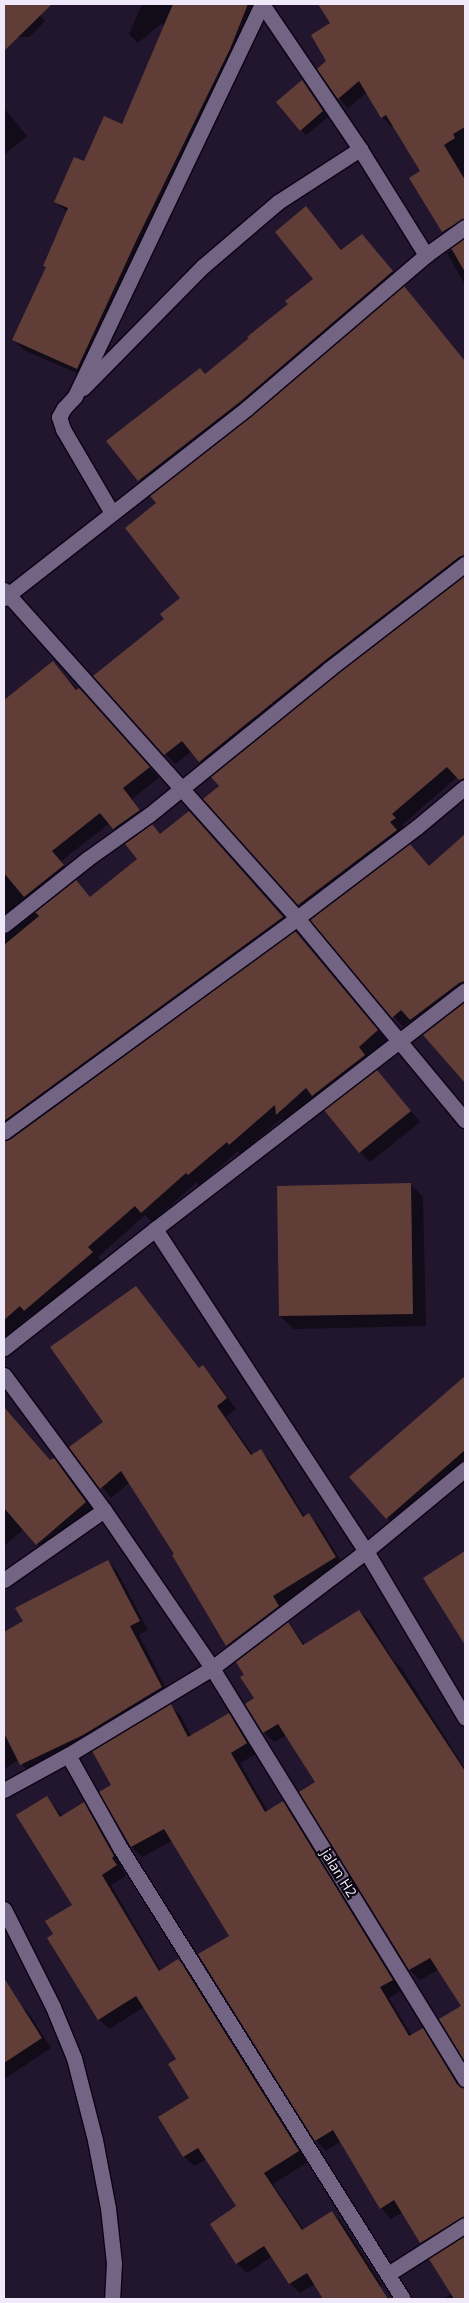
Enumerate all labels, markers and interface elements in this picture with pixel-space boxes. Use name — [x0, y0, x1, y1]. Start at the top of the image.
street label: jalan H2 — [318, 1846, 360, 1900]

